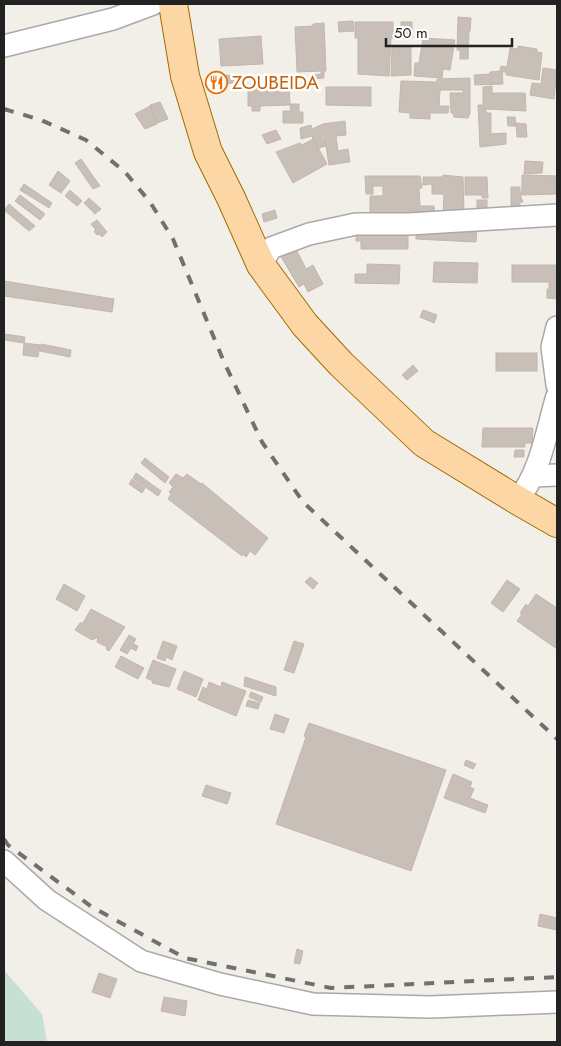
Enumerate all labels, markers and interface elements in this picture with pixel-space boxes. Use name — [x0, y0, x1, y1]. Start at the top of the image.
scale bar — [386, 15, 512, 47]
text: 50 m — [394, 22, 428, 44]
place label: ZOUBEIDA — [232, 69, 319, 96]
restaurant icon: ZOUBEIDA — [204, 70, 228, 94]

